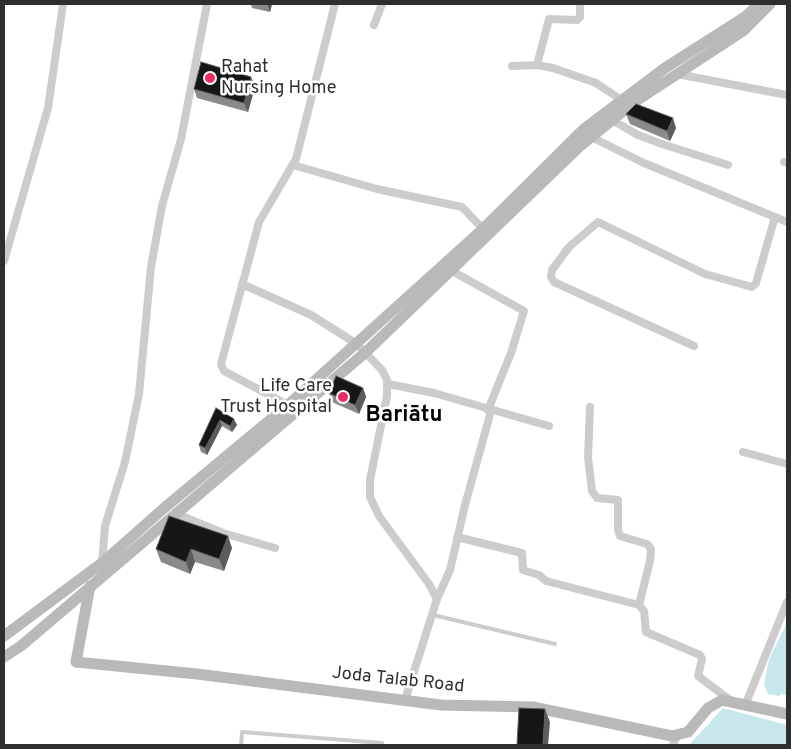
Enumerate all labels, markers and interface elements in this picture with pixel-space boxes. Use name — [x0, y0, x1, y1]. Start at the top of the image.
place label: Rahat Nursing Home — [221, 57, 336, 100]
marker: Rahat Nursing Home — [203, 71, 217, 85]
place label: Life Care Trust Hospital — [220, 376, 332, 418]
marker: Life Care Trust Hospital — [336, 390, 350, 404]
district label: Bariātu — [365, 404, 443, 430]
street label: Joda Talab Road — [331, 663, 465, 699]

